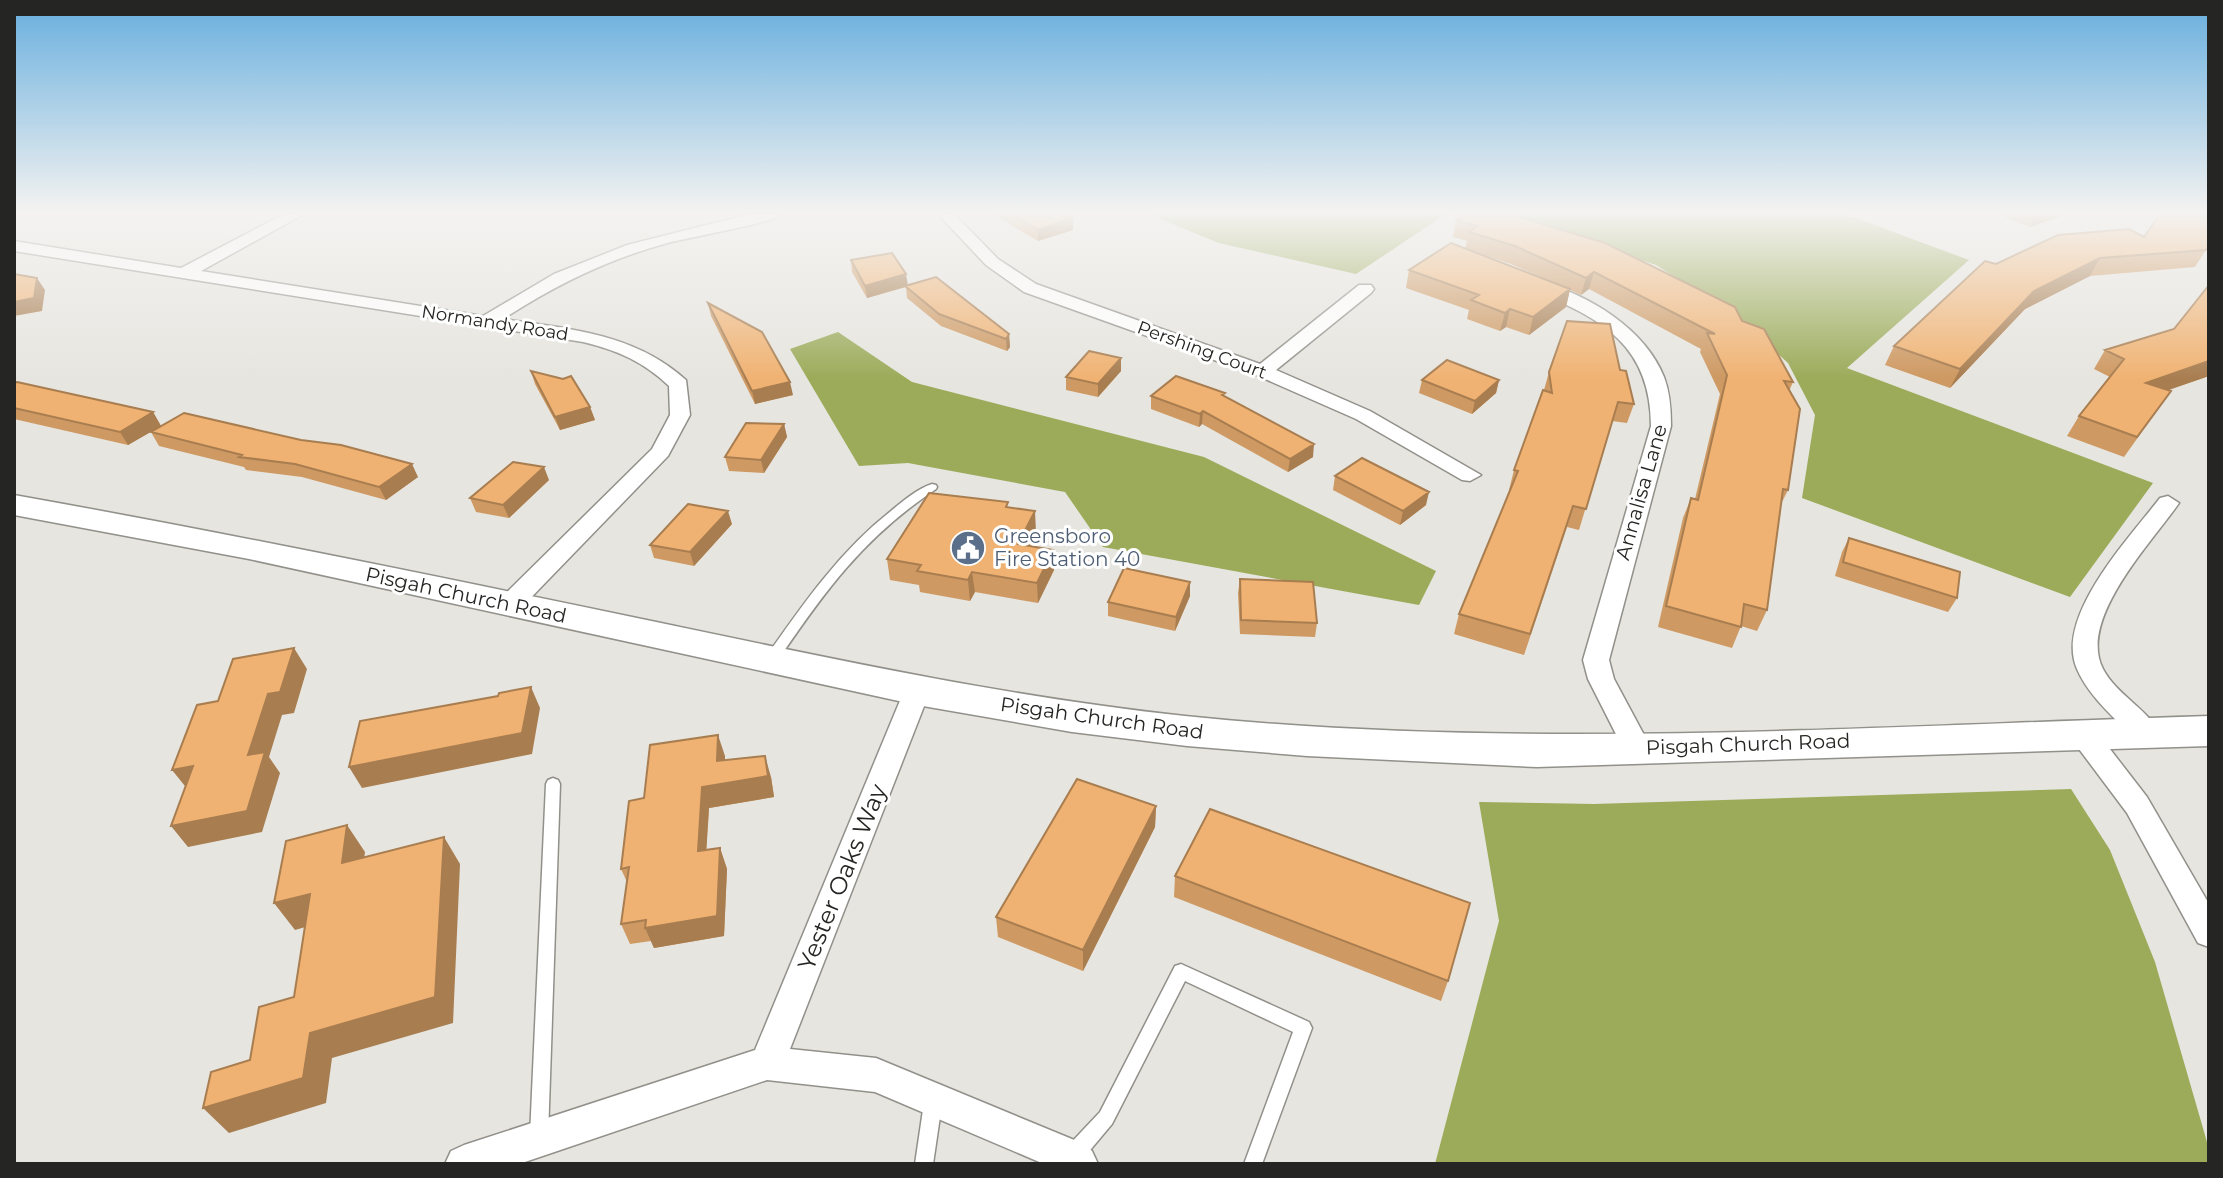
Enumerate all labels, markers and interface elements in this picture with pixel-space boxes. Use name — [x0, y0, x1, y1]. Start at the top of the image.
street label: Normandy Road — [420, 301, 570, 345]
street label: Pershing Court — [1134, 316, 1270, 384]
street label: Annalisa Lane — [1610, 421, 1672, 563]
place label: Greensboro Fire Station 40 — [994, 524, 1140, 571]
public building icon: Greensboro Fire Station 40 — [949, 529, 987, 567]
street label: Pisgah Church Road — [363, 562, 569, 628]
street label: Pisgah Church Road — [999, 692, 1205, 744]
street label: Pisgah Church Road — [1645, 728, 1851, 760]
street label: Yester Oaks Way — [791, 780, 893, 974]

